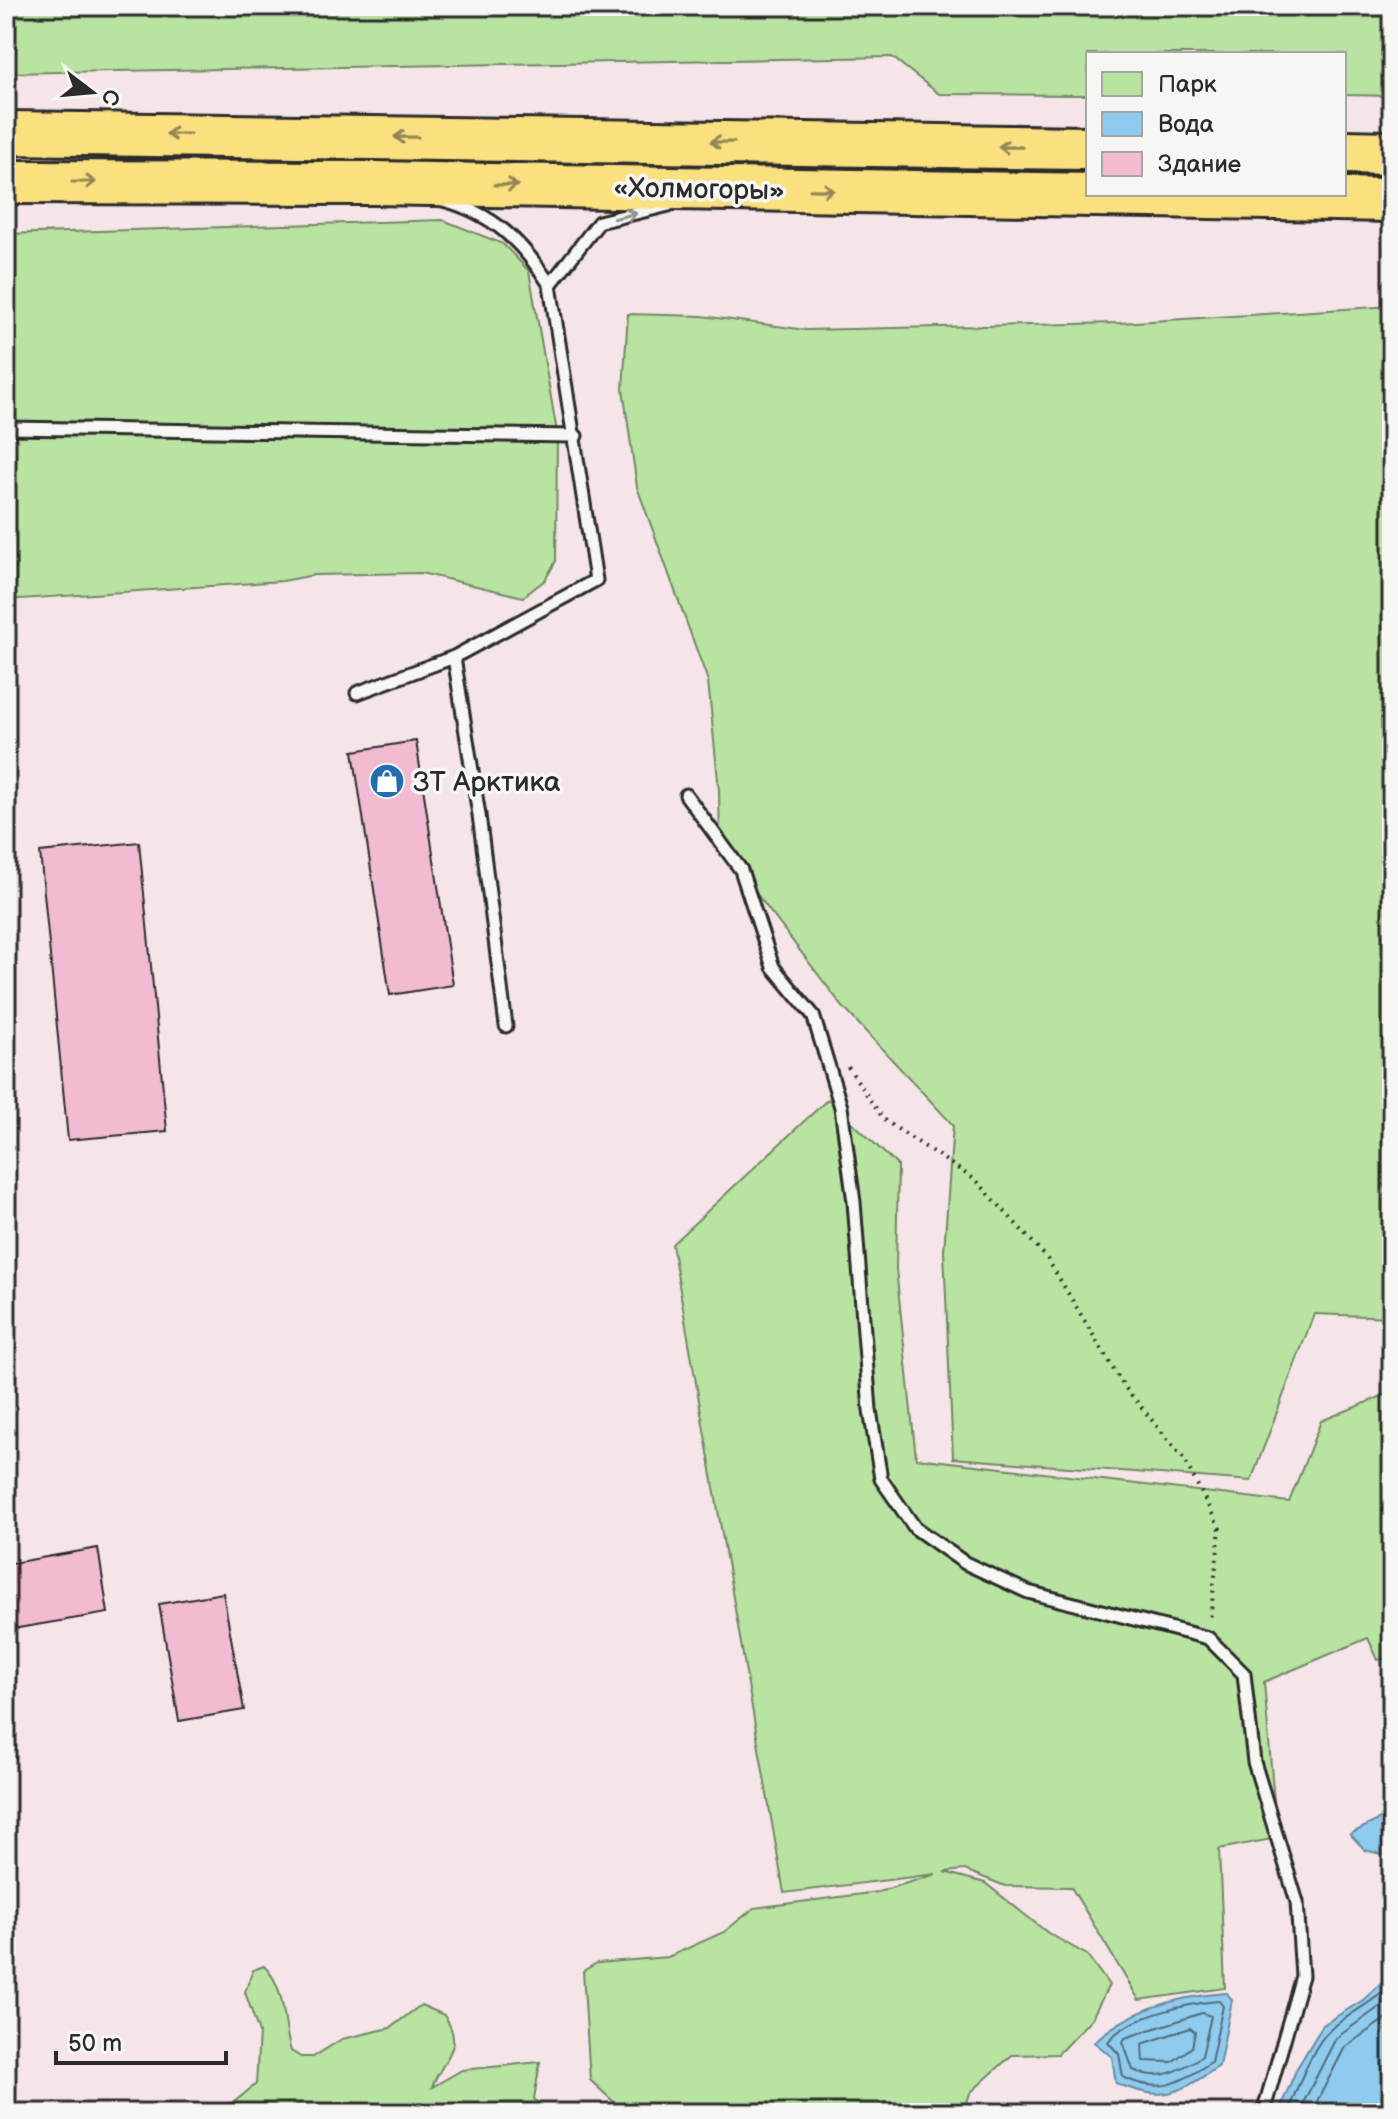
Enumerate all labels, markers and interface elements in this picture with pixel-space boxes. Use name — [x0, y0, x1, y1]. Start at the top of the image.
north arrow — [52, 52, 132, 132]
legend — [1086, 52, 1346, 196]
text: Парк — [1158, 70, 1217, 99]
text: С — [95, 86, 125, 108]
text: Вода — [1158, 110, 1214, 139]
one-way arrow — [165, 126, 192, 142]
one-way arrow — [393, 129, 420, 145]
one-way arrow — [709, 134, 736, 150]
one-way arrow — [997, 139, 1024, 155]
text: Здание — [1158, 150, 1241, 179]
street label: «Холмогоры» — [613, 172, 785, 207]
one-way arrow — [70, 174, 97, 190]
one-way arrow — [492, 177, 519, 193]
one-way arrow — [808, 182, 835, 198]
one-way arrow — [611, 208, 637, 223]
shop icon: ЗТ Арктика — [368, 762, 406, 800]
place label: ЗТ Арктика — [413, 766, 561, 799]
scale bar — [56, 2015, 226, 2065]
text: 50 m — [68, 2029, 122, 2058]

